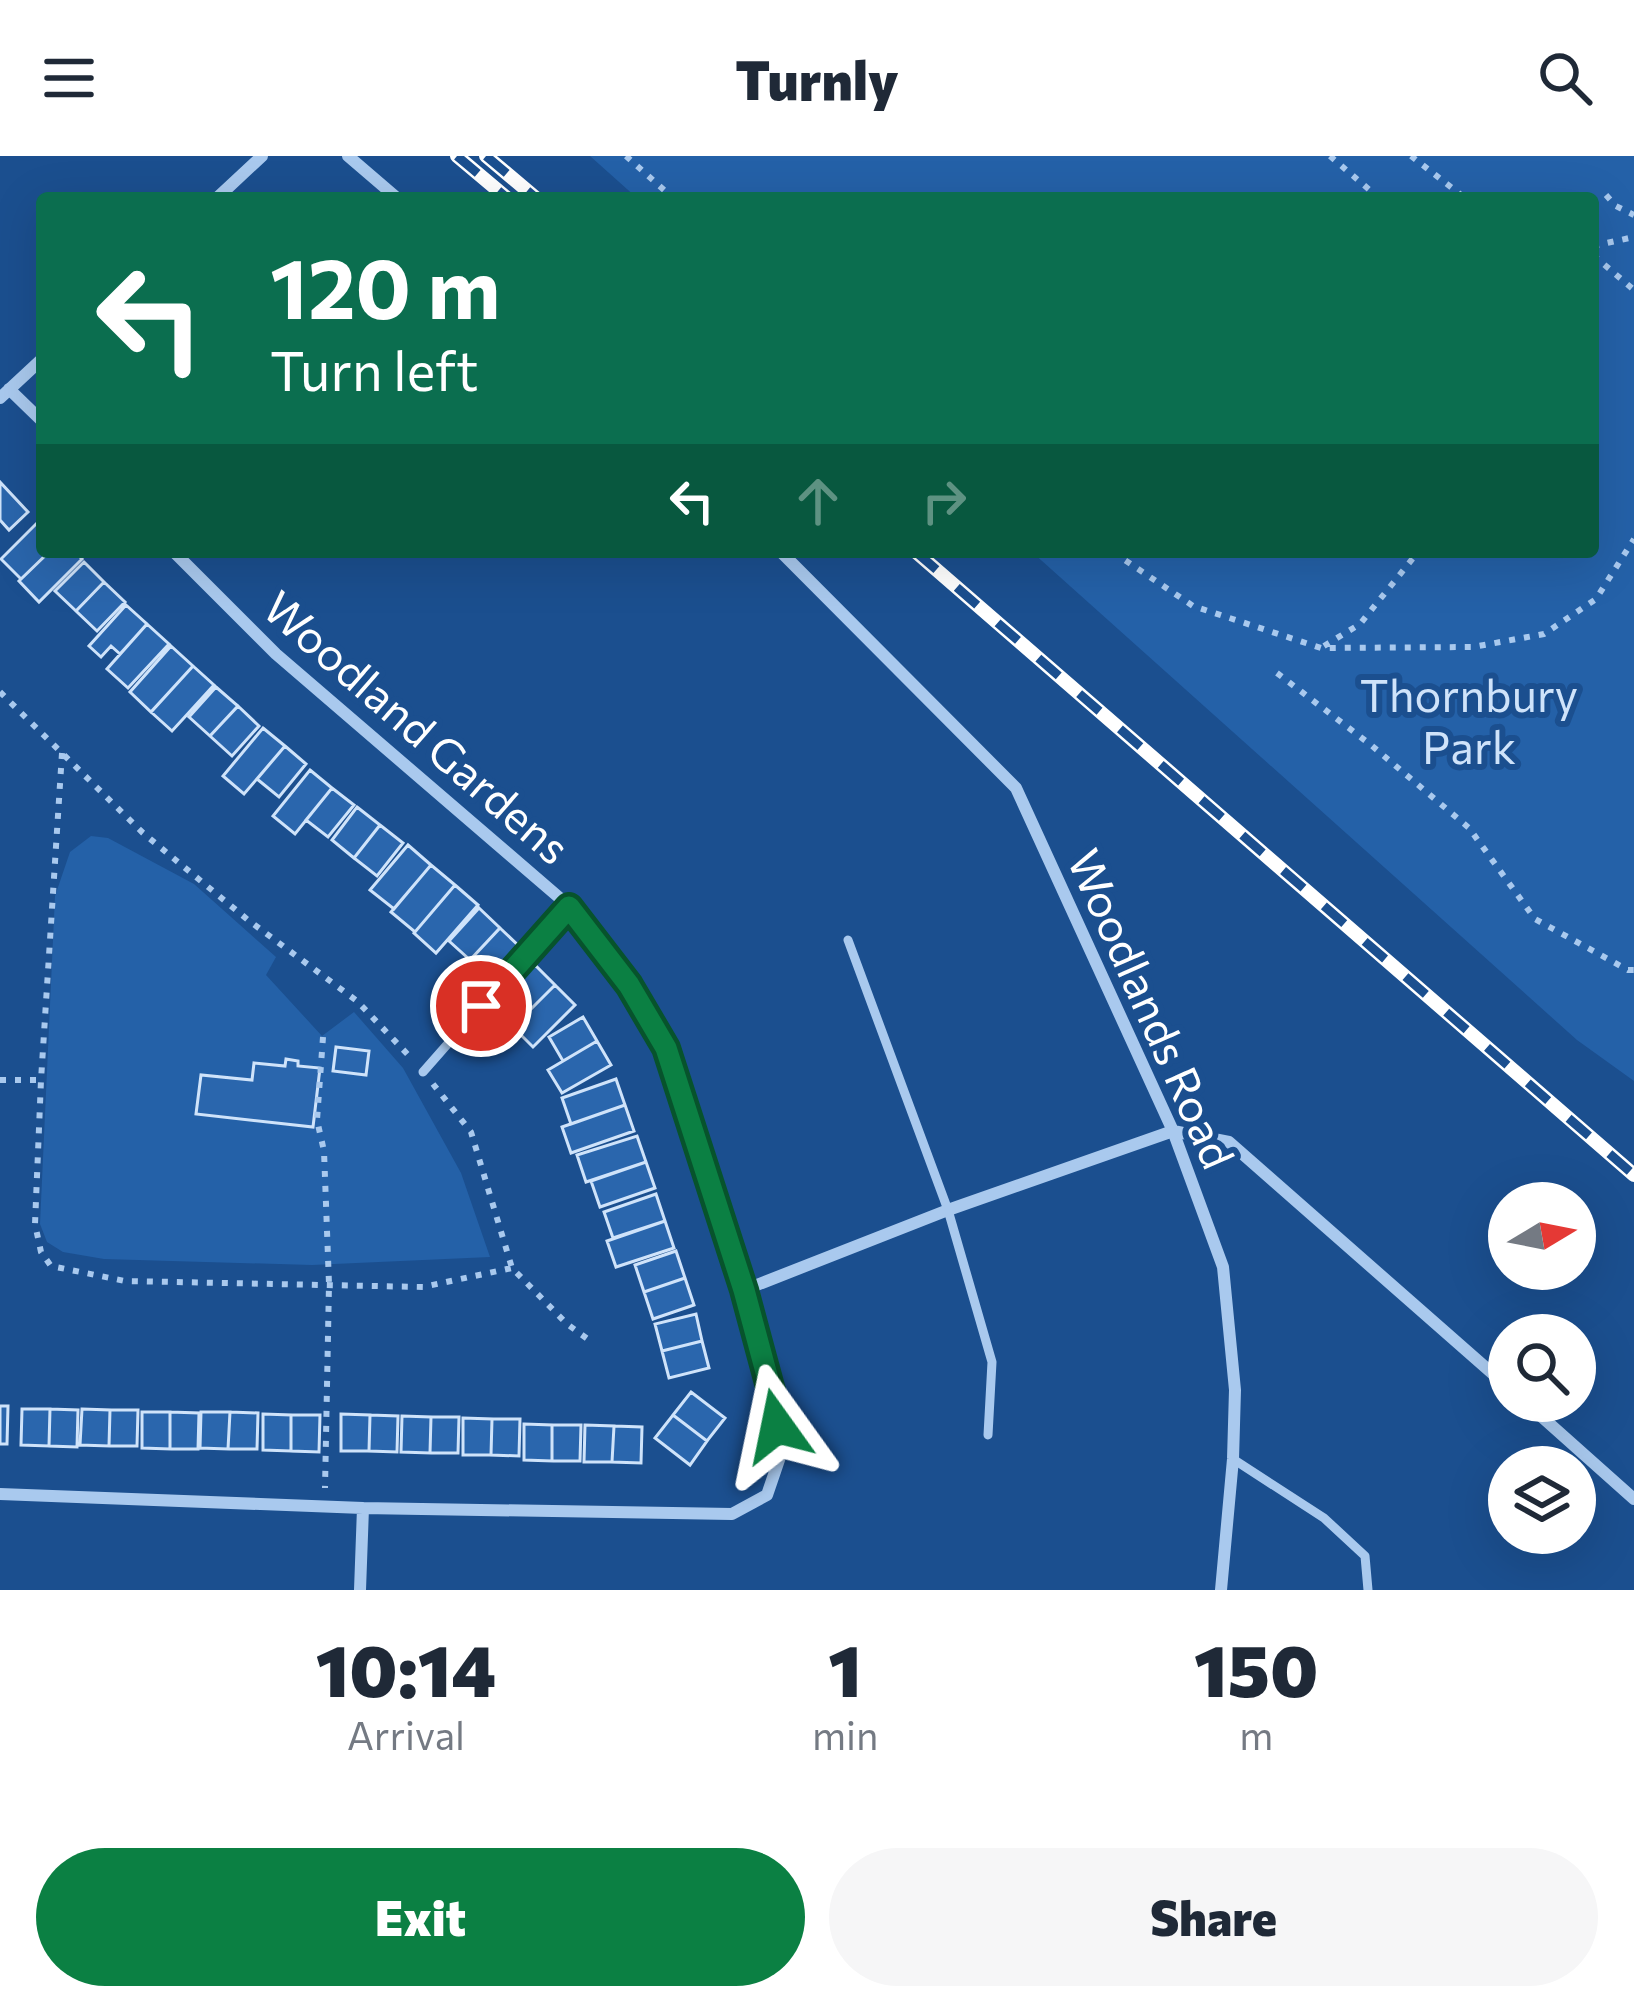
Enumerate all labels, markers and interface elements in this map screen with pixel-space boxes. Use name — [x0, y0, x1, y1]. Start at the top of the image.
icon: menu — [36, 45, 102, 111]
text: Turnly — [735, 45, 899, 111]
icon: search — [1532, 45, 1598, 111]
text: 120 m — [270, 234, 500, 336]
icon: left — [72, 240, 228, 396]
text: Turn left — [270, 336, 478, 402]
icon: left — [659, 468, 725, 534]
icon: ahead — [785, 468, 851, 534]
icon: right — [911, 468, 977, 534]
street label: Woodland Gardens — [254, 578, 582, 874]
park label: Thornbury Park — [1360, 666, 1578, 773]
street label: Woodlands Road — [1058, 840, 1248, 1176]
pin — [430, 955, 532, 1057]
icon: arrive — [448, 973, 514, 1039]
north arrow — [1488, 1182, 1596, 1290]
map controls — [1488, 1182, 1596, 1554]
button: search — [1488, 1314, 1596, 1422]
position arrow — [714, 1363, 840, 1489]
button: layers — [1488, 1446, 1596, 1554]
text: 10:14 — [316, 1624, 496, 1712]
text: 1 — [828, 1624, 862, 1712]
text: 150 — [1194, 1624, 1318, 1712]
text: Arrival — [347, 1710, 465, 1758]
text: min — [812, 1710, 878, 1758]
text: m — [1239, 1710, 1273, 1758]
button: Exit — [36, 1848, 805, 1986]
button: Share — [829, 1848, 1598, 1986]

